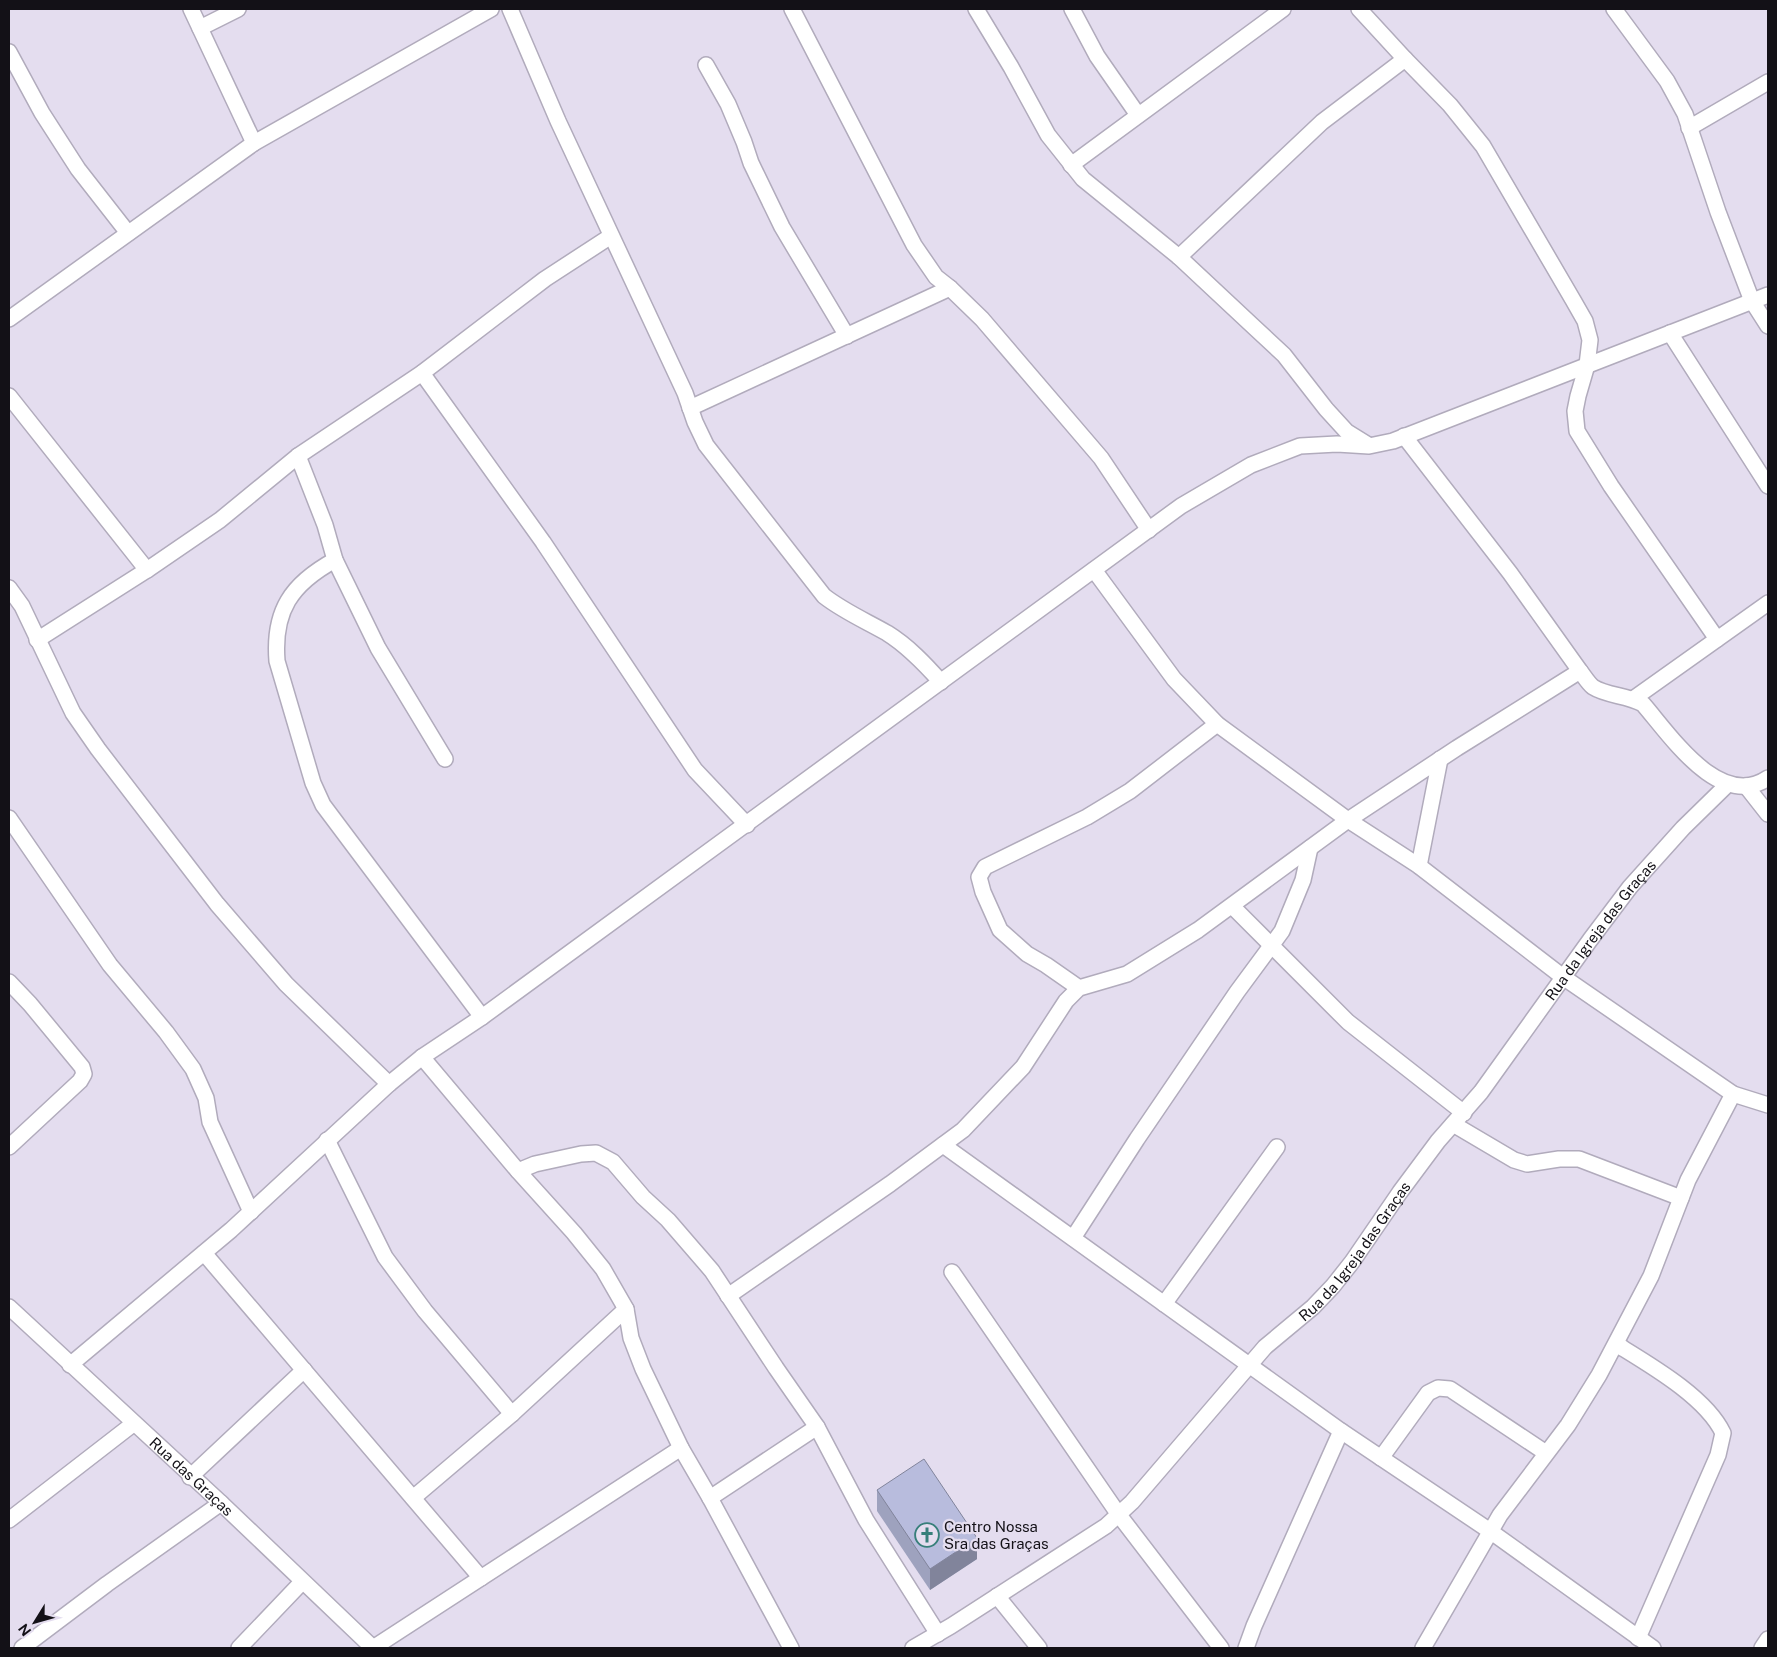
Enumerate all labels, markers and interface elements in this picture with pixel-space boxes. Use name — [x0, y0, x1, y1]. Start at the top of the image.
street label: Rua da Igreja das Graças — [1541, 856, 1659, 1003]
street label: Rua da Igreja das Graças — [1295, 1178, 1413, 1324]
street label: Rua das Graças — [147, 1433, 237, 1519]
place label: Centro Nossa Sra das Graças — [944, 1518, 1048, 1552]
church icon: Centro Nossa Sra das Graças — [914, 1522, 940, 1548]
north arrow — [10, 1597, 60, 1647]
text: N — [15, 1621, 34, 1639]

